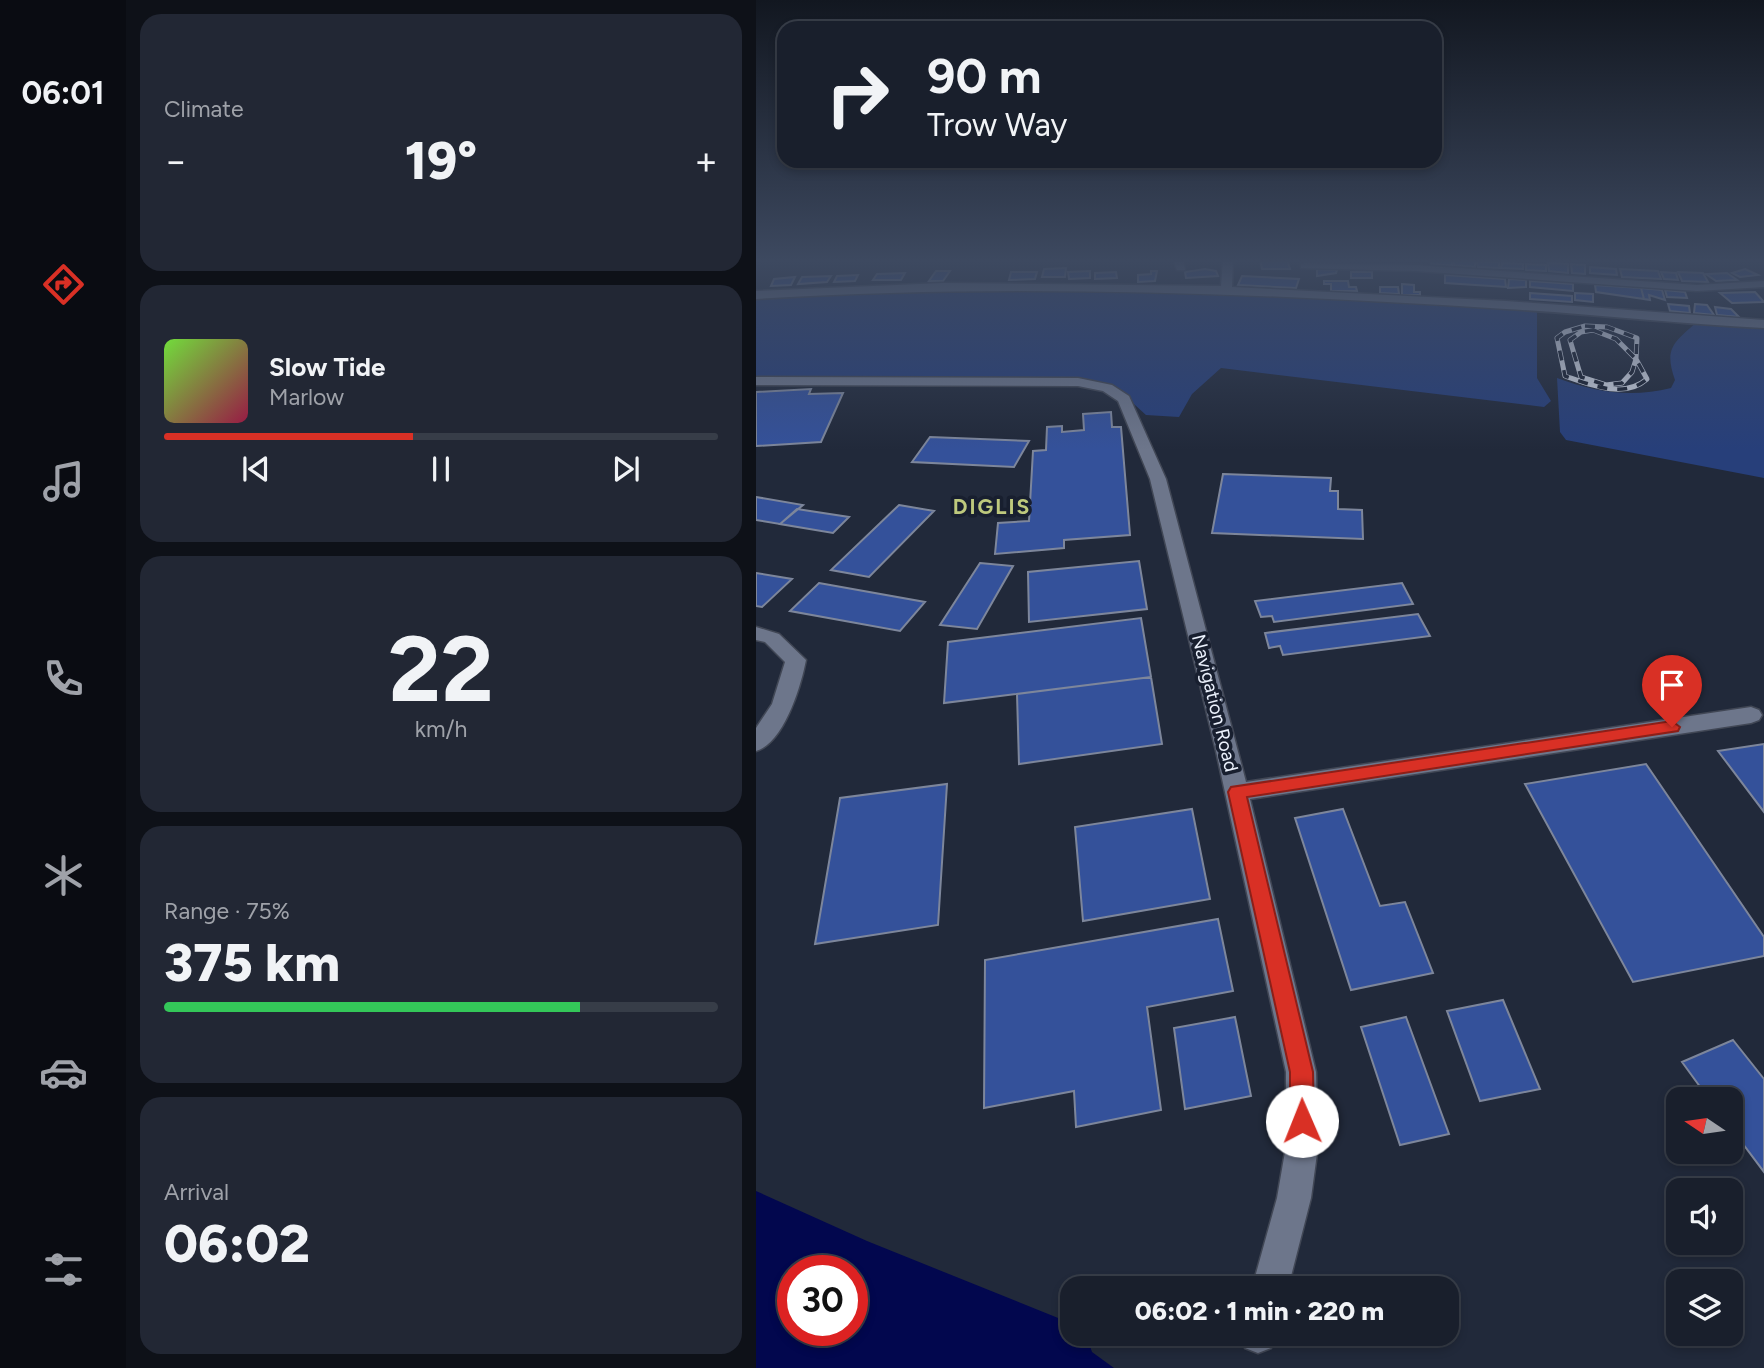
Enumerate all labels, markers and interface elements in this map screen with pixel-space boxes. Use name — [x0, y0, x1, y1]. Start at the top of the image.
text: 90 m — [927, 46, 1042, 105]
icon: right — [812, 49, 903, 140]
text: 06:01 — [21, 74, 105, 112]
text: Climate — [164, 95, 243, 123]
text: Trow Way — [927, 106, 1067, 144]
text: 19° — [405, 130, 477, 192]
text: − — [164, 138, 188, 184]
text: + — [694, 138, 718, 184]
icon: directions — [39, 260, 88, 309]
text: Slow Tide — [269, 351, 385, 383]
text: Marlow — [269, 383, 344, 411]
icon: previous — [237, 450, 275, 488]
icon: pause — [422, 450, 460, 488]
icon: next — [607, 450, 645, 488]
icon: music — [39, 457, 88, 506]
district label: DIGLIS — [953, 494, 1031, 519]
text: 22 — [388, 615, 494, 724]
street label: Navigation Road — [1187, 632, 1243, 774]
icon: phone — [39, 654, 88, 703]
pin — [1642, 655, 1702, 727]
icon: arrive — [1653, 666, 1691, 704]
text: km/h — [415, 715, 467, 743]
icon: climate — [39, 851, 88, 900]
text: Range · 75% — [164, 897, 290, 925]
text: 375 km — [164, 932, 340, 994]
icon: car — [39, 1048, 88, 1097]
position arrow — [1265, 1084, 1339, 1158]
north arrow — [1666, 1087, 1743, 1164]
map controls — [1666, 1087, 1743, 1346]
text: Arrival — [164, 1178, 229, 1206]
button: sound — [1666, 1178, 1743, 1255]
text: 06:02 — [164, 1213, 310, 1275]
icon: filters — [39, 1245, 88, 1294]
speed limit sign: 30 — [777, 1255, 868, 1346]
button: layers — [1666, 1269, 1743, 1346]
text: 06:02 · 1 min · 220 m — [1135, 1295, 1384, 1327]

